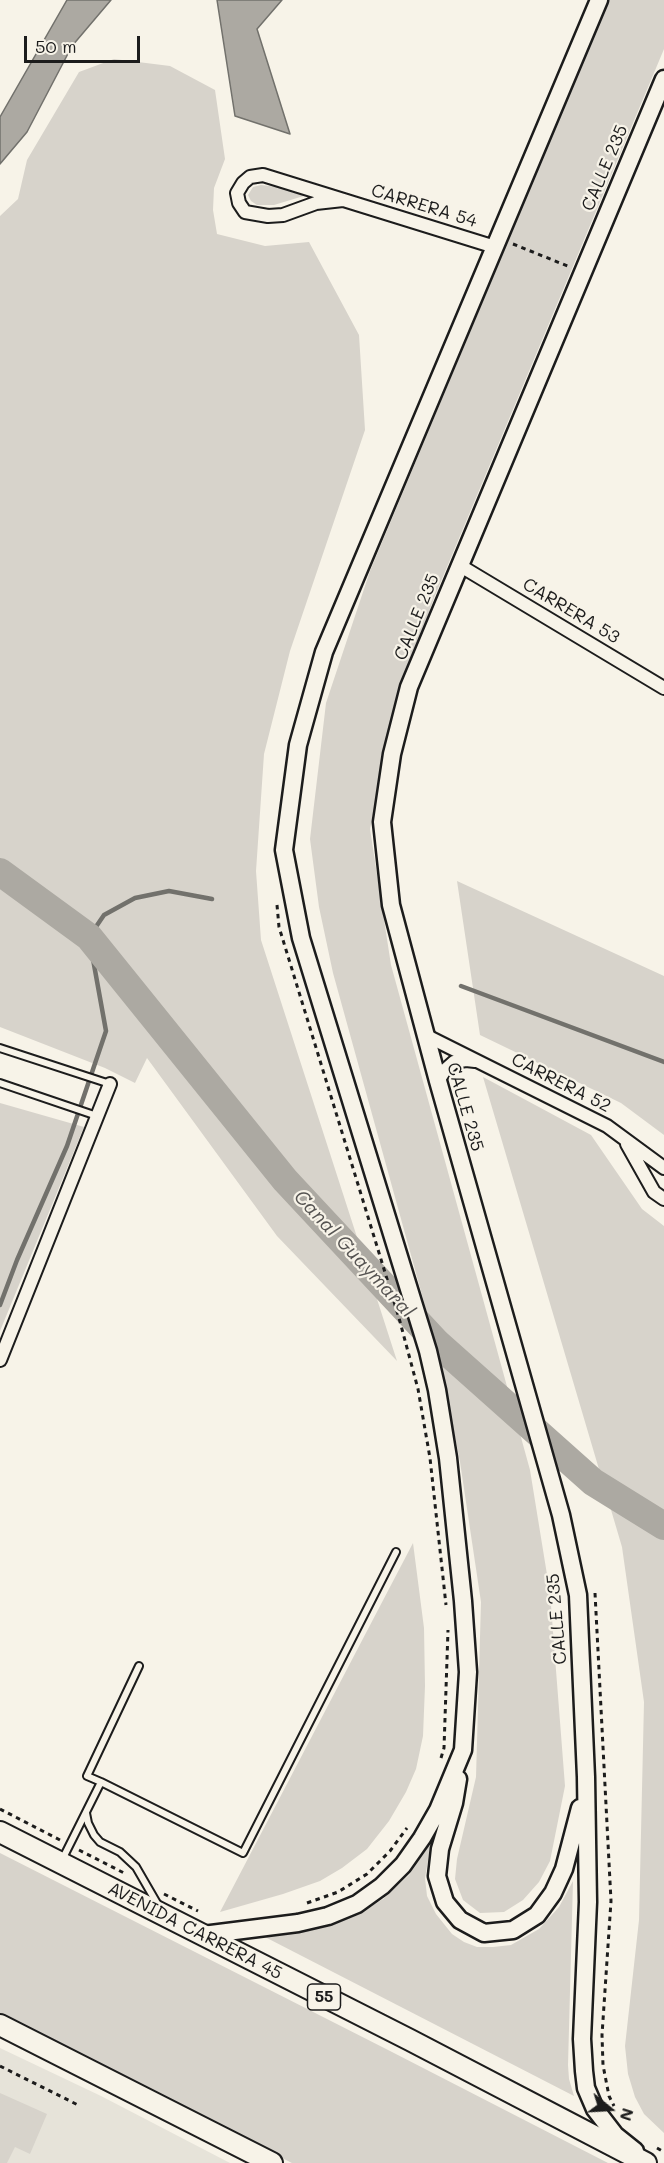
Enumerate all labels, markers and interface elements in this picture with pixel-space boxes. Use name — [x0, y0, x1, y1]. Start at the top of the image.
scale bar — [27, 24, 142, 62]
text: 50 m — [35, 34, 77, 58]
street label: CALLE 235 — [577, 122, 633, 214]
street label: CARRERA 54 — [368, 180, 480, 232]
street label: CALLE 235 — [390, 571, 444, 663]
street label: CARRERA 53 — [519, 574, 623, 648]
street label: CARRERA 52 — [508, 1049, 614, 1117]
street label: CALLE 235 — [442, 1060, 488, 1154]
water label: Canal Guaymaral — [289, 1185, 419, 1323]
street label: CALLE 235 — [542, 1573, 572, 1665]
street label: AVENIDA CARRERA 45 — [104, 1878, 286, 1984]
road number: 55 — [308, 1984, 340, 2010]
north arrow — [580, 2079, 640, 2139]
text: N — [616, 2106, 639, 2124]

